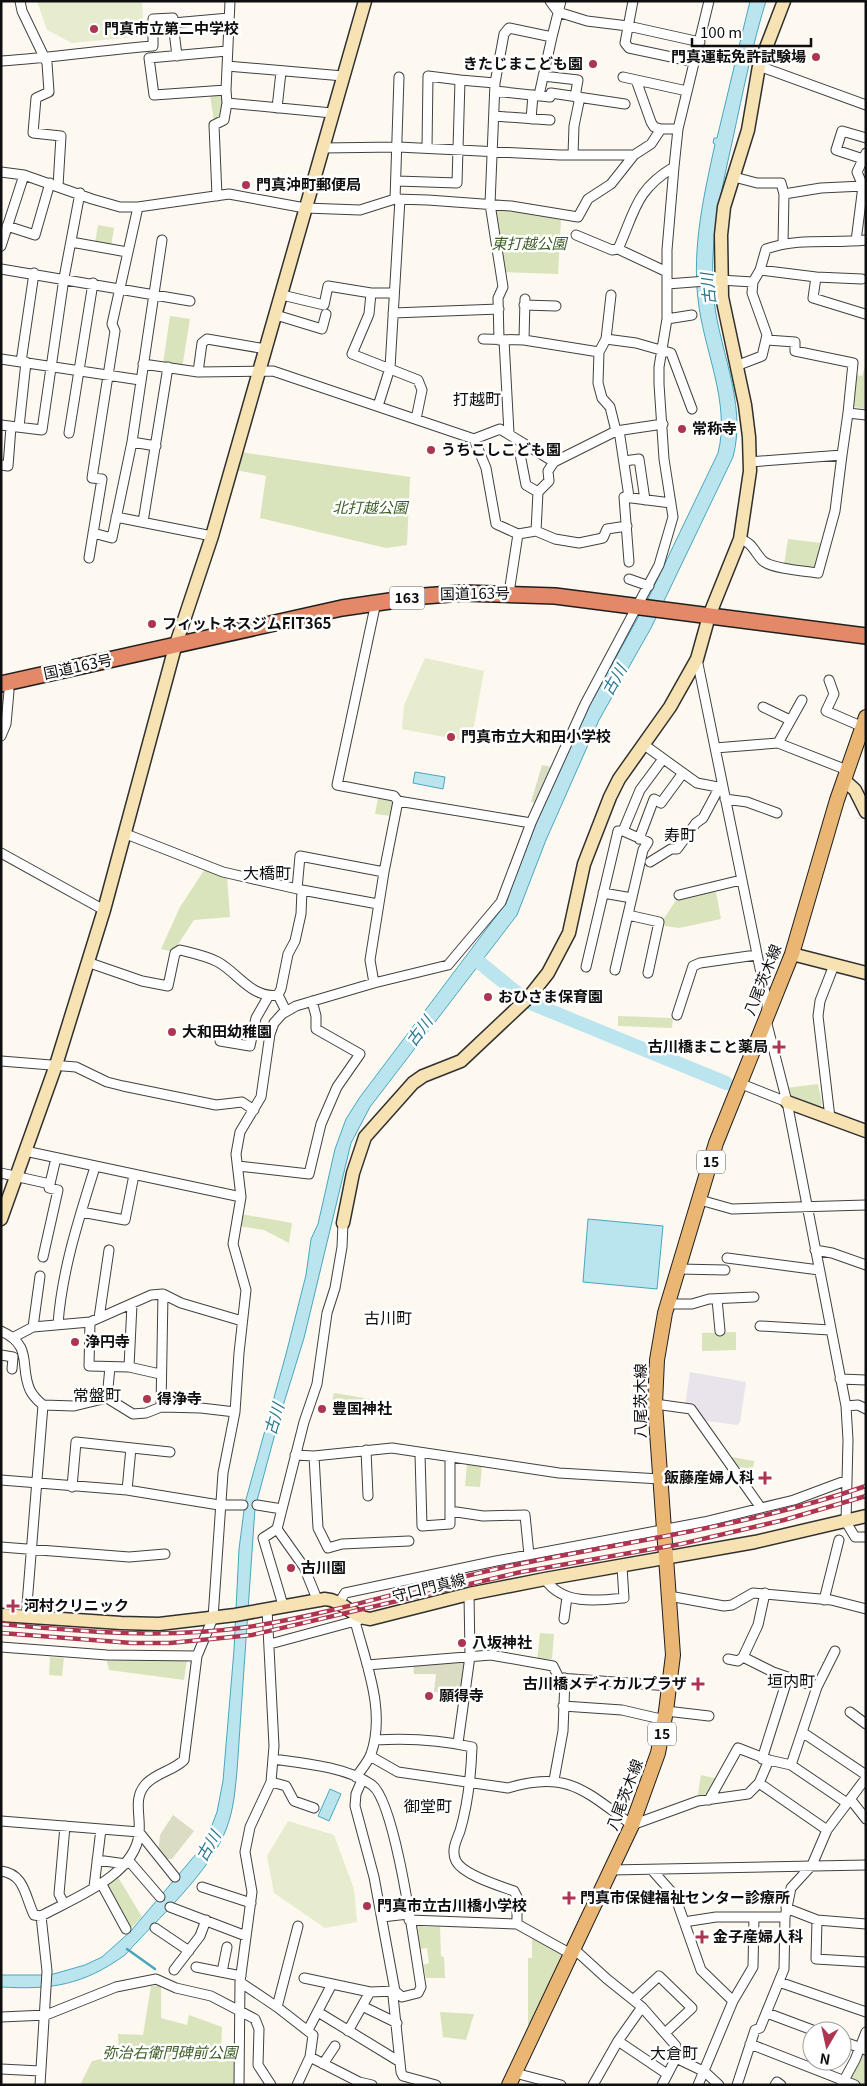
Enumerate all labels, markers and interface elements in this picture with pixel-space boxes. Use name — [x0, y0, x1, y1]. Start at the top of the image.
scale bar — [692, 15, 811, 47]
place label: 門真市立第二中学校 — [104, 17, 239, 38]
text: 100 m — [700, 21, 742, 42]
marker: 門真市立第二中学校 — [88, 23, 100, 35]
place label: 門真運転免許試験場 — [671, 45, 806, 66]
marker: 門真運転免許試験場 — [810, 51, 822, 63]
place label: きたじまこども園 — [463, 52, 583, 73]
marker: きたじまこども園 — [587, 58, 599, 70]
place label: 門真沖町郵便局 — [256, 173, 361, 194]
marker: 門真沖町郵便局 — [240, 179, 252, 191]
park label: 東打越公園 — [491, 232, 568, 253]
water label: 古川 — [693, 270, 721, 306]
district label: 打越町 — [453, 386, 501, 410]
place label: 常称寺 — [692, 417, 737, 438]
marker: 常称寺 — [676, 423, 688, 435]
place label: うちこしこども園 — [441, 438, 561, 459]
marker: うちこしこども園 — [425, 444, 437, 456]
park label: 北打越公園 — [332, 496, 409, 517]
street label: 国道163号 — [440, 581, 510, 604]
road number: 163 — [390, 586, 424, 610]
place label: フィットネスジムFIT365 — [162, 612, 332, 633]
marker: フィットネスジムFIT365 — [146, 618, 158, 630]
street label: 国道163号 — [41, 648, 114, 683]
water label: 古川 — [595, 658, 633, 699]
place label: 門真市立大和田小学校 — [461, 725, 611, 746]
marker: 門真市立大和田小学校 — [445, 731, 457, 743]
district label: 寿町 — [664, 822, 696, 846]
district label: 大橋町 — [243, 860, 291, 884]
street label: 八尾茨木線 — [738, 941, 785, 1018]
place label: おひさま保育園 — [498, 985, 603, 1006]
marker: おひさま保育園 — [482, 991, 494, 1003]
water label: 古川 — [399, 1009, 439, 1050]
place label: 大和田幼稚園 — [182, 1020, 272, 1041]
marker: 大和田幼稚園 — [166, 1026, 178, 1038]
place label: 古川橋まこと薬局 — [648, 1035, 768, 1056]
marker: 古川橋まこと薬局 — [772, 1040, 786, 1054]
road number: 15 — [697, 1150, 725, 1174]
district label: 古川町 — [364, 1305, 412, 1329]
place label: 浄円寺 — [85, 1330, 130, 1351]
marker: 浄円寺 — [69, 1336, 81, 1348]
street label: 八尾茨木線 — [629, 1363, 650, 1439]
district label: 常盤町 — [73, 1382, 121, 1406]
place label: 得浄寺 — [157, 1387, 202, 1408]
marker: 得浄寺 — [141, 1393, 153, 1405]
place label: 豊国神社 — [332, 1397, 392, 1418]
water label: 古川 — [257, 1398, 290, 1437]
marker: 豊国神社 — [316, 1403, 328, 1415]
place label: 飯藤産婦人科 — [664, 1466, 754, 1487]
marker: 飯藤産婦人科 — [758, 1471, 772, 1485]
place label: 古川園 — [301, 1556, 346, 1577]
marker: 古川園 — [285, 1562, 297, 1574]
street label: 守口門真線 — [390, 1567, 468, 1606]
place label: 河村クリニック — [24, 1594, 129, 1615]
marker: 河村クリニック — [6, 1599, 20, 1613]
place label: 八坂神社 — [472, 1631, 532, 1652]
marker: 八坂神社 — [456, 1637, 468, 1649]
district label: 垣内町 — [767, 1668, 815, 1692]
place label: 古川橋メディカルプラザ — [523, 1672, 687, 1693]
marker: 古川橋メディカルプラザ — [691, 1677, 705, 1691]
place label: 願得寺 — [439, 1684, 484, 1705]
marker: 願得寺 — [423, 1690, 435, 1702]
road number: 15 — [648, 1722, 676, 1746]
street label: 八尾茨木線 — [600, 1756, 647, 1833]
district label: 御堂町 — [404, 1793, 452, 1817]
water label: 古川 — [189, 1824, 227, 1865]
place label: 門真市保健福祉センター診療所 — [580, 1886, 790, 1907]
marker: 門真市保健福祉センター診療所 — [562, 1891, 576, 1905]
place label: 門真市立古川橋小学校 — [377, 1894, 527, 1915]
marker: 門真市立古川橋小学校 — [361, 1900, 373, 1912]
place label: 金子産婦人科 — [713, 1925, 803, 1946]
marker: 金子産婦人科 — [695, 1930, 709, 1944]
north arrow — [802, 2021, 852, 2071]
district label: 大倉町 — [650, 2040, 698, 2064]
park label: 弥治右衛門碑前公園 — [102, 2041, 239, 2062]
text: N — [818, 2049, 832, 2071]

